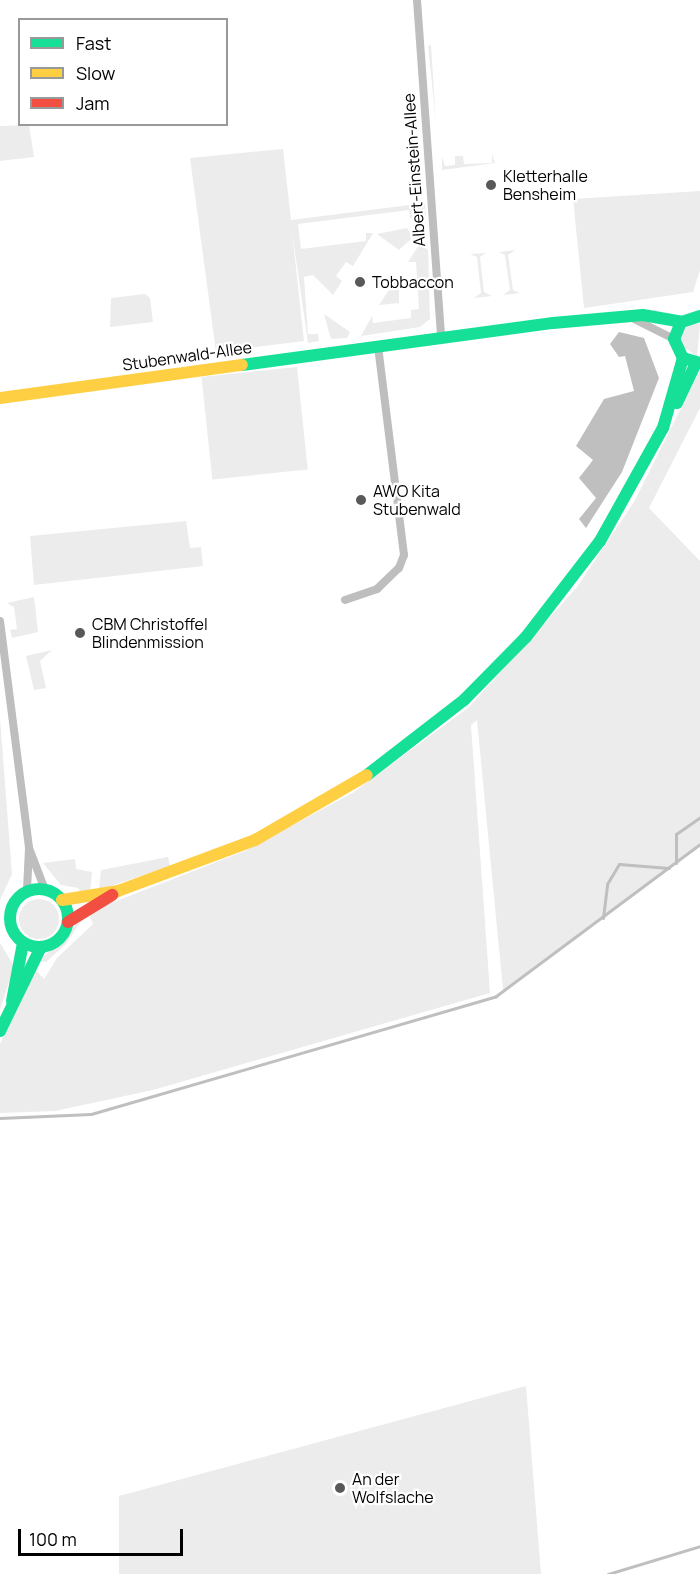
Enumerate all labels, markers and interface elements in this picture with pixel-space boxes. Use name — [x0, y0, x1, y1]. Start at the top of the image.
legend — [18, 18, 228, 126]
text: Fast — [76, 31, 111, 55]
text: Slow — [76, 61, 115, 85]
text: Jam — [76, 91, 110, 115]
street label: Albert-Einstein-Allee — [399, 93, 429, 247]
place label: Kletterhalle Bensheim — [503, 166, 588, 204]
marker: Kletterhalle Bensheim — [484, 178, 498, 192]
place label: Tobbaccon — [372, 272, 454, 292]
marker: Tobbaccon — [353, 275, 367, 289]
street label: Stubenwald-Allee — [121, 337, 253, 375]
place label: AWO Kita Stubenwald — [373, 481, 461, 519]
marker: AWO Kita Stubenwald — [354, 493, 368, 507]
place label: CBM Christoffel Blindenmission — [92, 614, 208, 652]
marker: CBM Christoffel Blindenmission — [73, 626, 87, 640]
place label: An der Wolfslache — [352, 1469, 434, 1507]
marker: An der Wolfslache — [333, 1481, 347, 1495]
scale bar — [21, 1517, 186, 1555]
text: 100 m — [29, 1527, 77, 1551]

